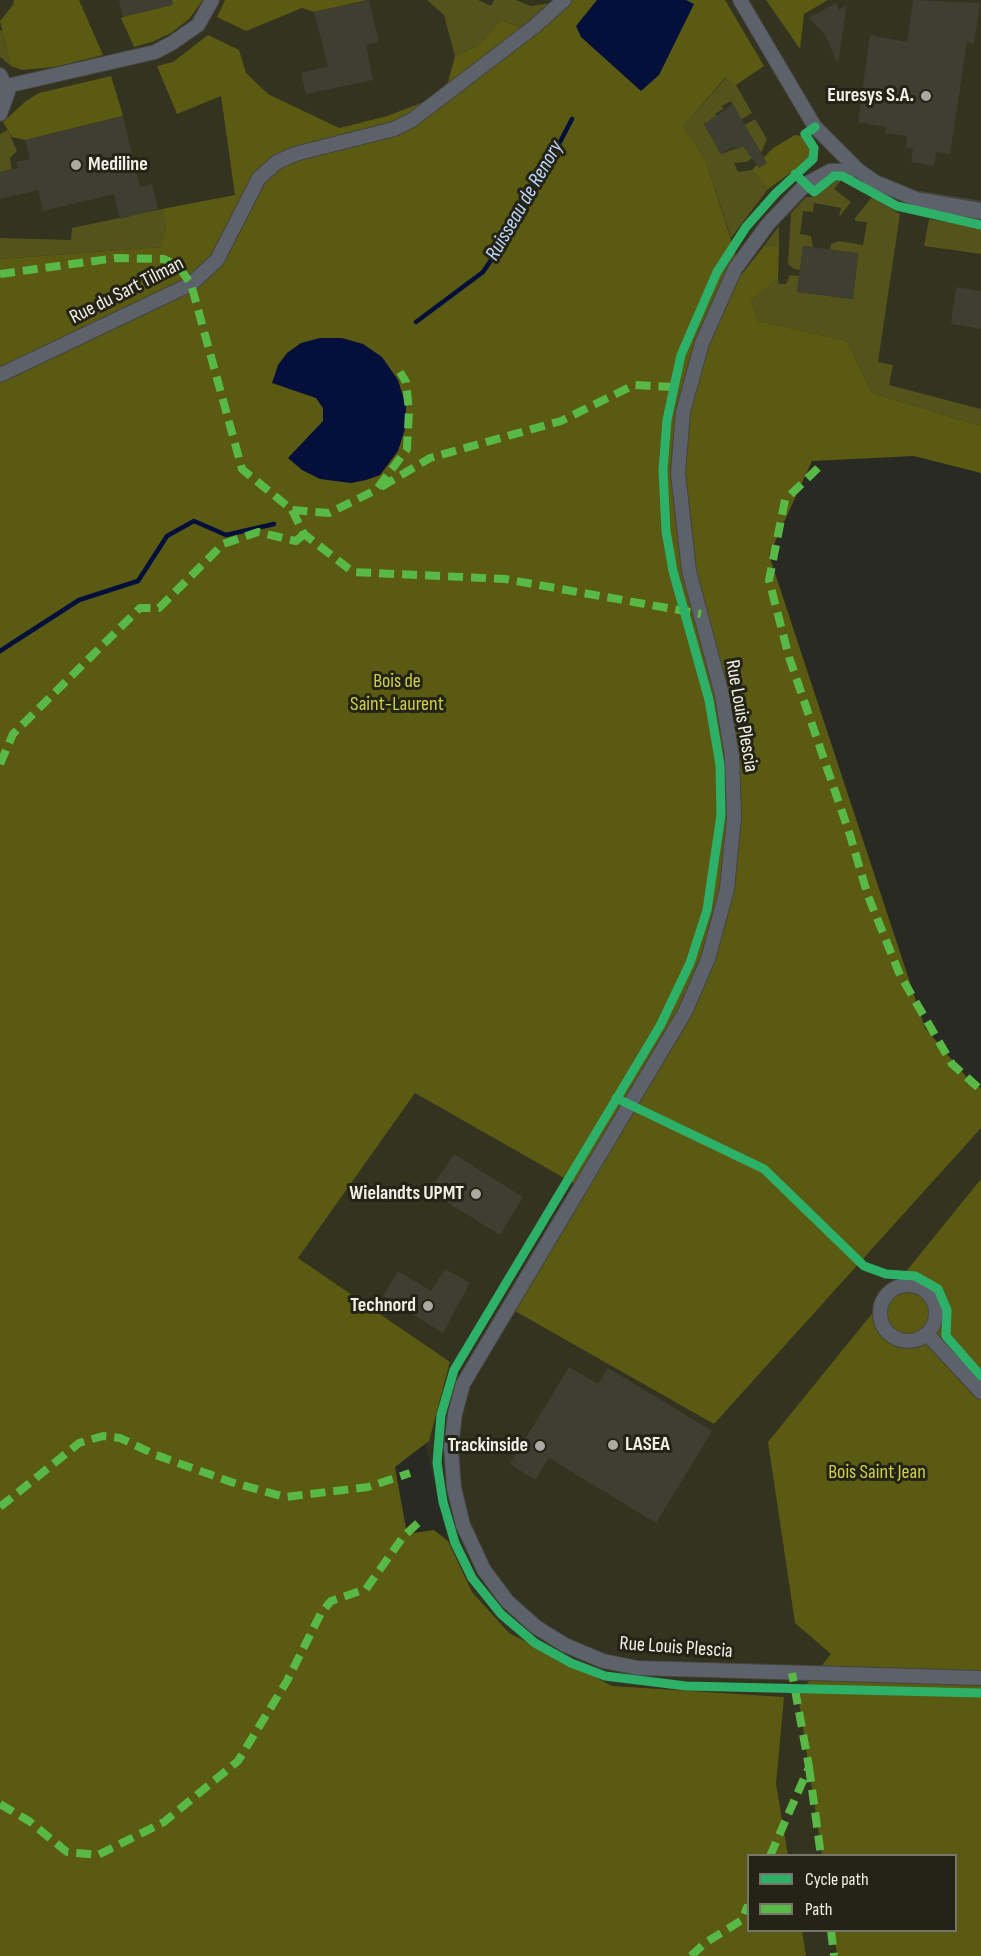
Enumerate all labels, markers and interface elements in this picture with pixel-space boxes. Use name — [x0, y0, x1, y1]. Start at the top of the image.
place label: Euresys S.A. — [827, 84, 914, 108]
marker: Euresys S.A. — [919, 89, 933, 103]
water label: Ruisseau de Renory — [481, 137, 569, 265]
place label: Mediline — [88, 153, 148, 177]
marker: Mediline — [69, 158, 83, 172]
street label: Rue du Sart Tilman — [66, 252, 188, 330]
street label: Rue Louis Plescia — [719, 658, 763, 774]
park label: Bois de Saint-Laurent — [350, 670, 444, 717]
place label: Wielandts UPMT — [349, 1182, 464, 1206]
marker: Wielandts UPMT — [469, 1187, 483, 1201]
place label: Technord — [350, 1294, 416, 1318]
marker: Technord — [421, 1299, 435, 1313]
place label: LASEA — [625, 1433, 670, 1457]
place label: Trackinside — [447, 1434, 528, 1458]
marker: LASEA — [606, 1438, 620, 1452]
marker: Trackinside — [533, 1439, 547, 1453]
park label: Bois Saint Jean — [828, 1461, 926, 1485]
street label: Rue Louis Plescia — [619, 1632, 733, 1664]
legend — [747, 1854, 957, 1932]
text: Cycle path — [805, 1869, 869, 1890]
text: Path — [805, 1899, 833, 1920]

